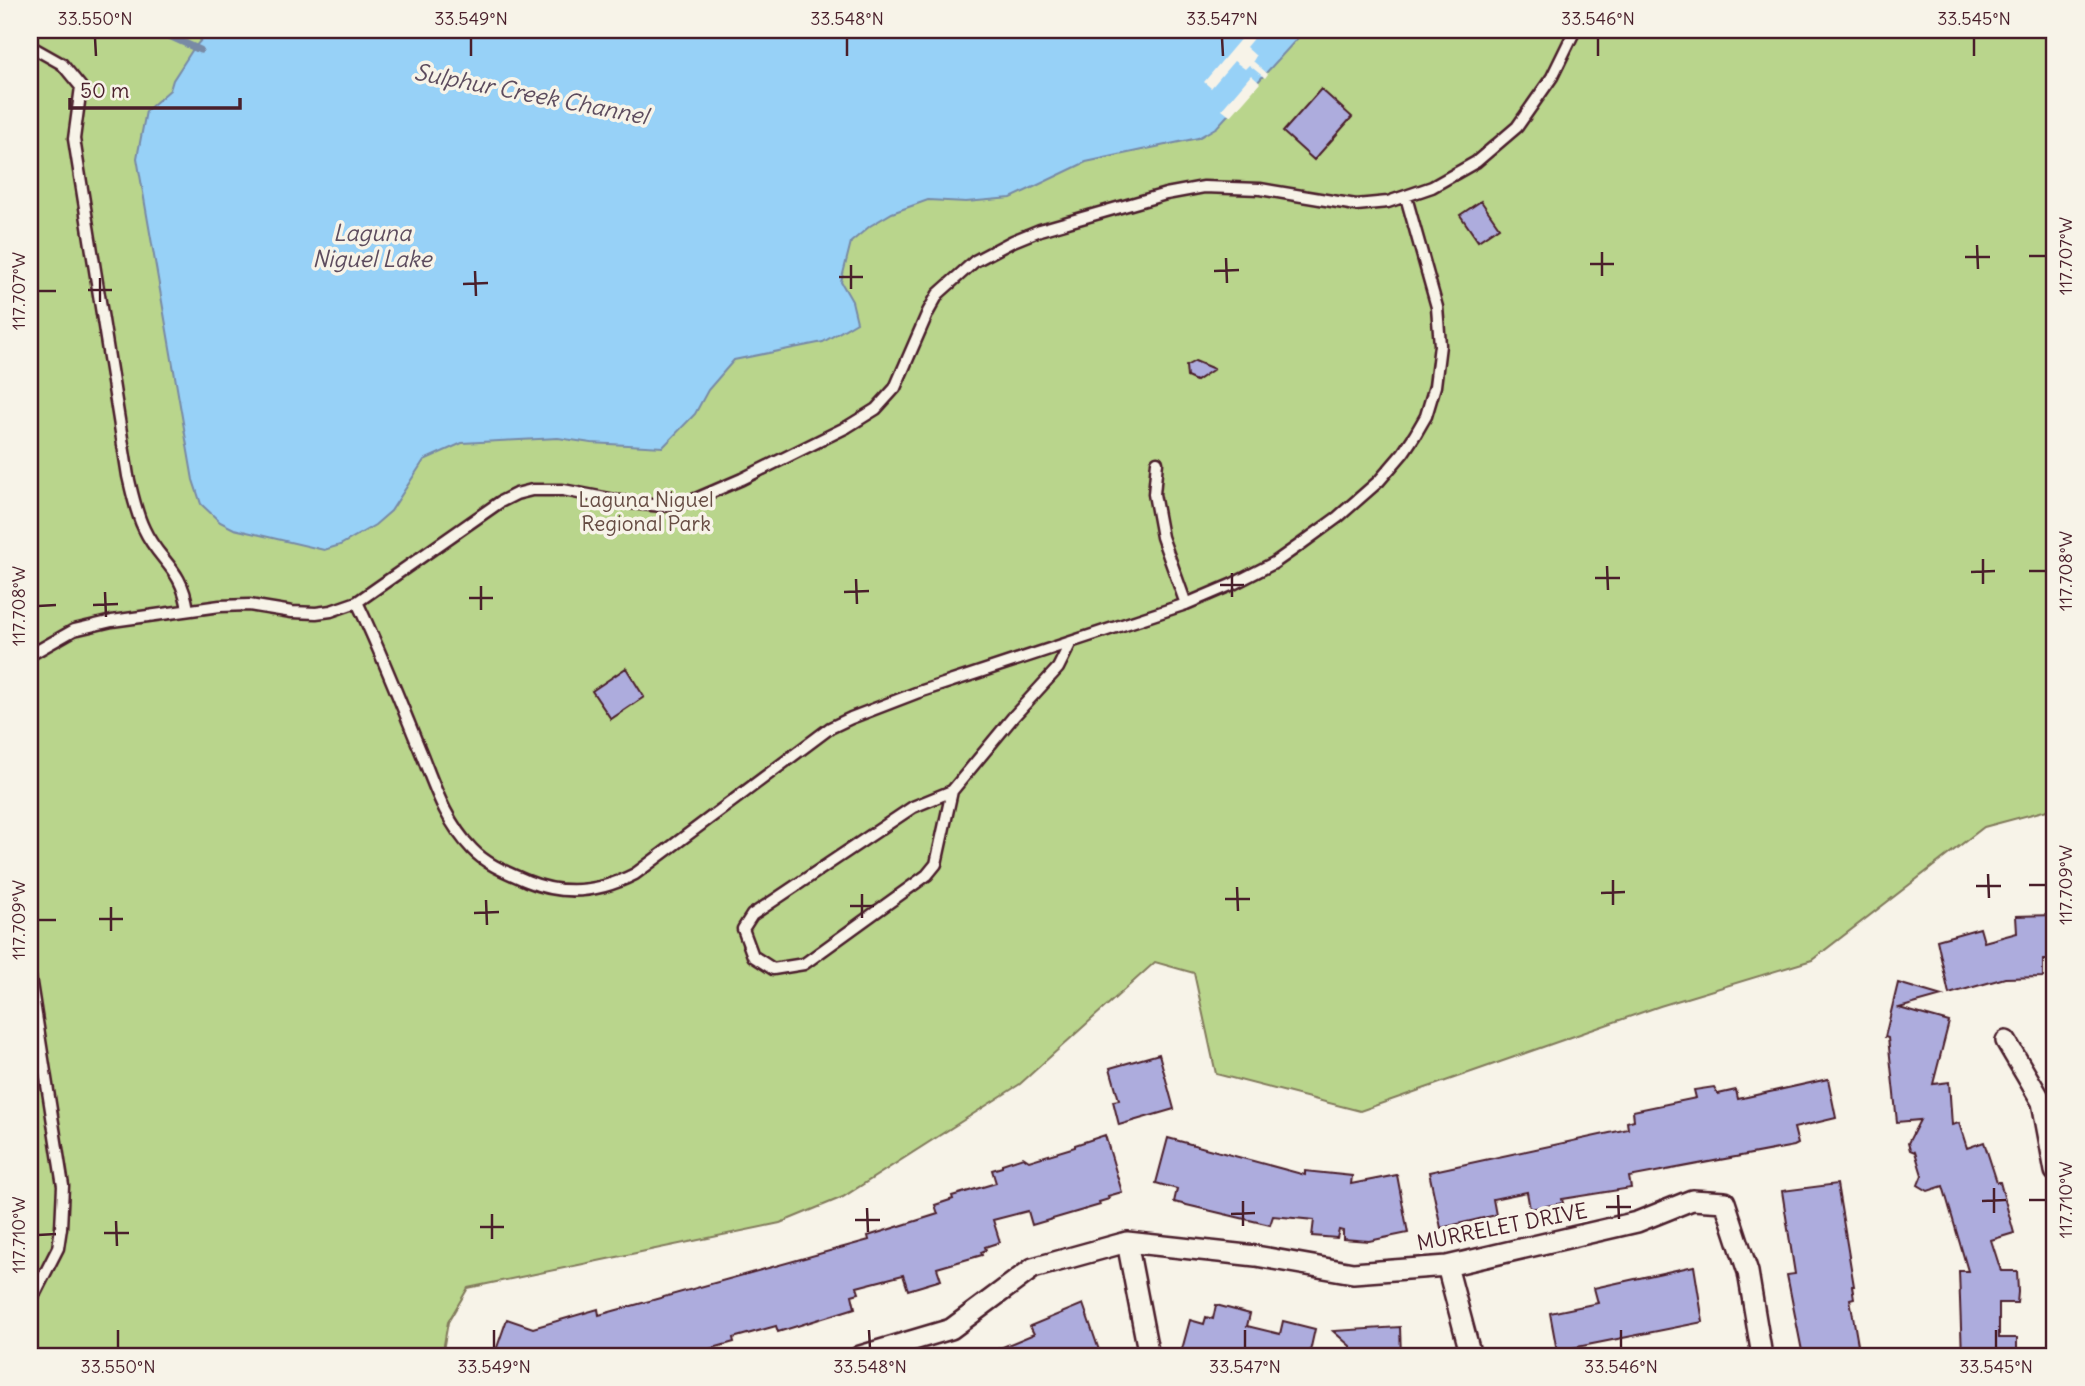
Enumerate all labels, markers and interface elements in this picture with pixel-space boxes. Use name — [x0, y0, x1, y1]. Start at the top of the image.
text: 33.550°N — [57, 7, 133, 30]
text: 33.549°N — [434, 7, 508, 30]
text: 33.548°N — [810, 7, 884, 30]
text: 33.547°N — [1186, 7, 1258, 30]
text: 33.546°N — [1561, 7, 1635, 30]
text: 33.545°N — [1937, 7, 2011, 30]
water label: Sulphur Creek Channel — [412, 57, 653, 131]
scale bar — [70, 66, 240, 110]
text: 50 m — [80, 77, 129, 104]
text: 117.707°W — [2054, 217, 2077, 295]
water label: Laguna Niguel Lake — [312, 218, 433, 273]
text: 117.707°W — [7, 252, 30, 330]
park label: Laguna Niguel Regional Park — [578, 486, 714, 537]
text: 117.708°W — [2054, 531, 2077, 611]
text: 117.708°W — [7, 566, 30, 646]
text: 117.709°W — [2054, 845, 2077, 925]
text: 117.709°W — [7, 880, 30, 960]
text: 117.710°W — [2054, 1161, 2077, 1239]
text: 117.710°W — [7, 1196, 30, 1274]
street label: MURRELET DRIVE — [1414, 1197, 1589, 1256]
text: 33.550°N — [80, 1355, 156, 1378]
text: 33.549°N — [457, 1355, 531, 1378]
text: 33.548°N — [833, 1355, 907, 1378]
text: 33.547°N — [1209, 1355, 1281, 1378]
text: 33.546°N — [1584, 1355, 1658, 1378]
text: 33.545°N — [1959, 1355, 2033, 1378]

